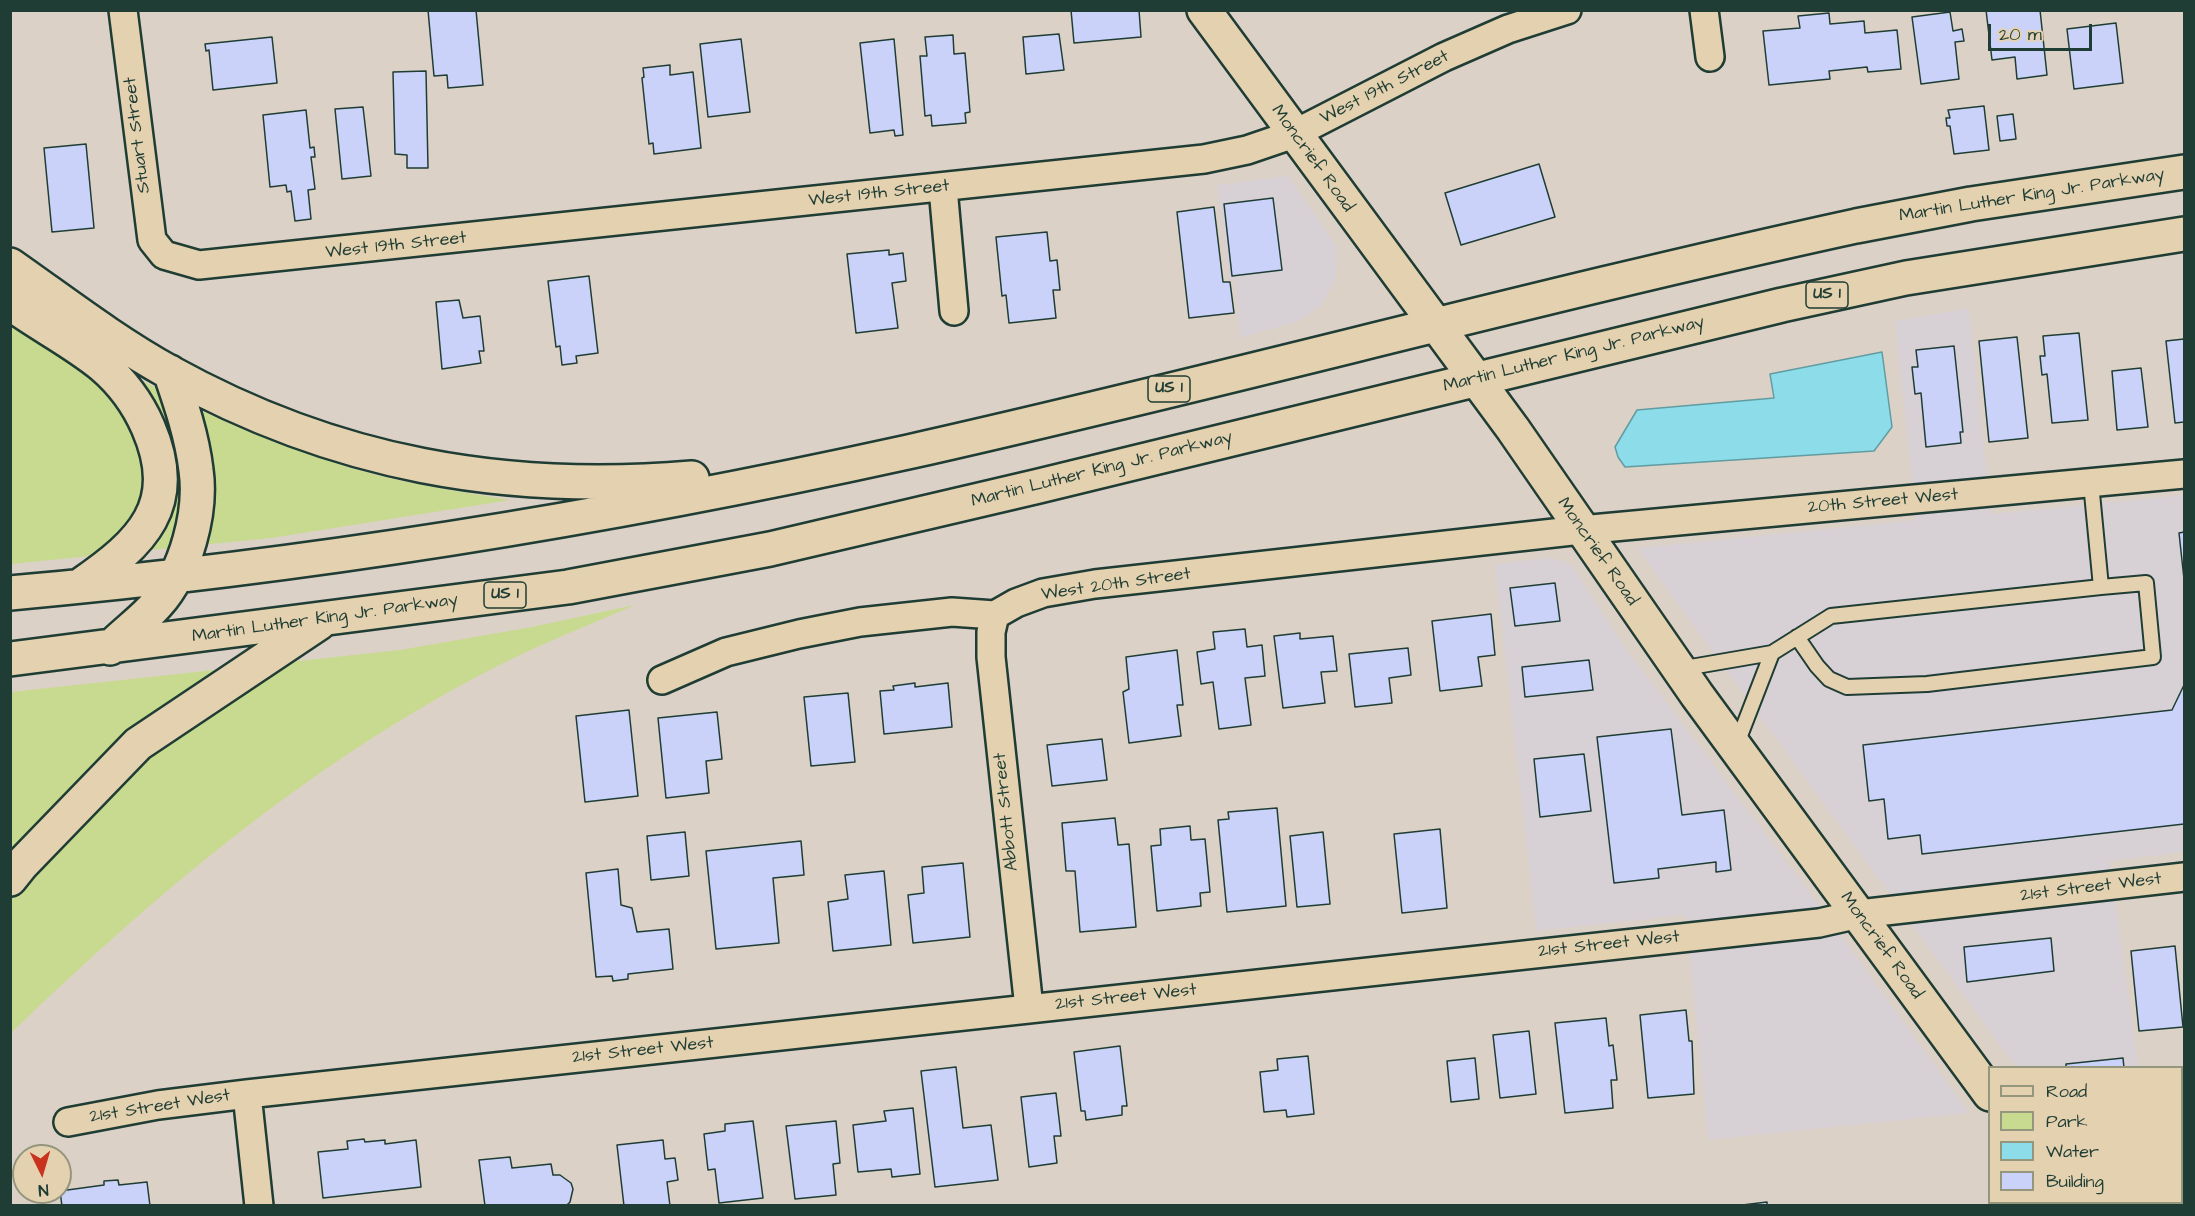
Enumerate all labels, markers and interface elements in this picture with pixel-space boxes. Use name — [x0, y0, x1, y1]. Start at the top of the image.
scale bar — [1991, 12, 2094, 50]
text: 20 m — [1999, 22, 2042, 47]
street label: West 19th Street — [1317, 46, 1453, 130]
street label: Stuart Street — [120, 76, 156, 194]
street label: Moncrief Road — [1266, 101, 1358, 217]
street label: Martin Luther King Jr. Parkway — [1898, 164, 2166, 228]
street label: West 19th Street — [807, 176, 951, 212]
street label: West 19th Street — [324, 228, 468, 264]
road number: US 1 — [1806, 282, 1848, 308]
street label: Martin Luther King Jr. Parkway — [1441, 312, 1707, 398]
road number: US 1 — [1148, 376, 1190, 402]
street label: Martin Luther King Jr. Parkway — [969, 427, 1235, 513]
street label: 20th Street West — [1807, 485, 1959, 519]
street label: Moncrief Road — [1552, 494, 1642, 610]
street label: West 20th Street — [1040, 564, 1192, 606]
road number: US 1 — [484, 582, 526, 608]
street label: Martin Luther King Jr. Parkway — [191, 590, 459, 648]
street label: Abbott Street — [990, 752, 1024, 872]
street label: 21st Street West — [2019, 869, 2163, 907]
street label: Moncrief Road — [1835, 888, 1927, 1004]
street label: 21st Street West — [1537, 927, 1681, 963]
street label: 21st Street West — [1054, 980, 1198, 1016]
street label: 21st Street West — [571, 1033, 715, 1069]
legend — [1988, 1066, 2183, 1204]
text: Road — [2046, 1079, 2087, 1104]
street label: 21st Street West — [88, 1085, 232, 1129]
text: Park — [2046, 1109, 2088, 1134]
text: Water — [2046, 1139, 2099, 1164]
north arrow — [12, 1144, 72, 1204]
text: Building — [2046, 1169, 2104, 1194]
text: N — [37, 1179, 49, 1201]

